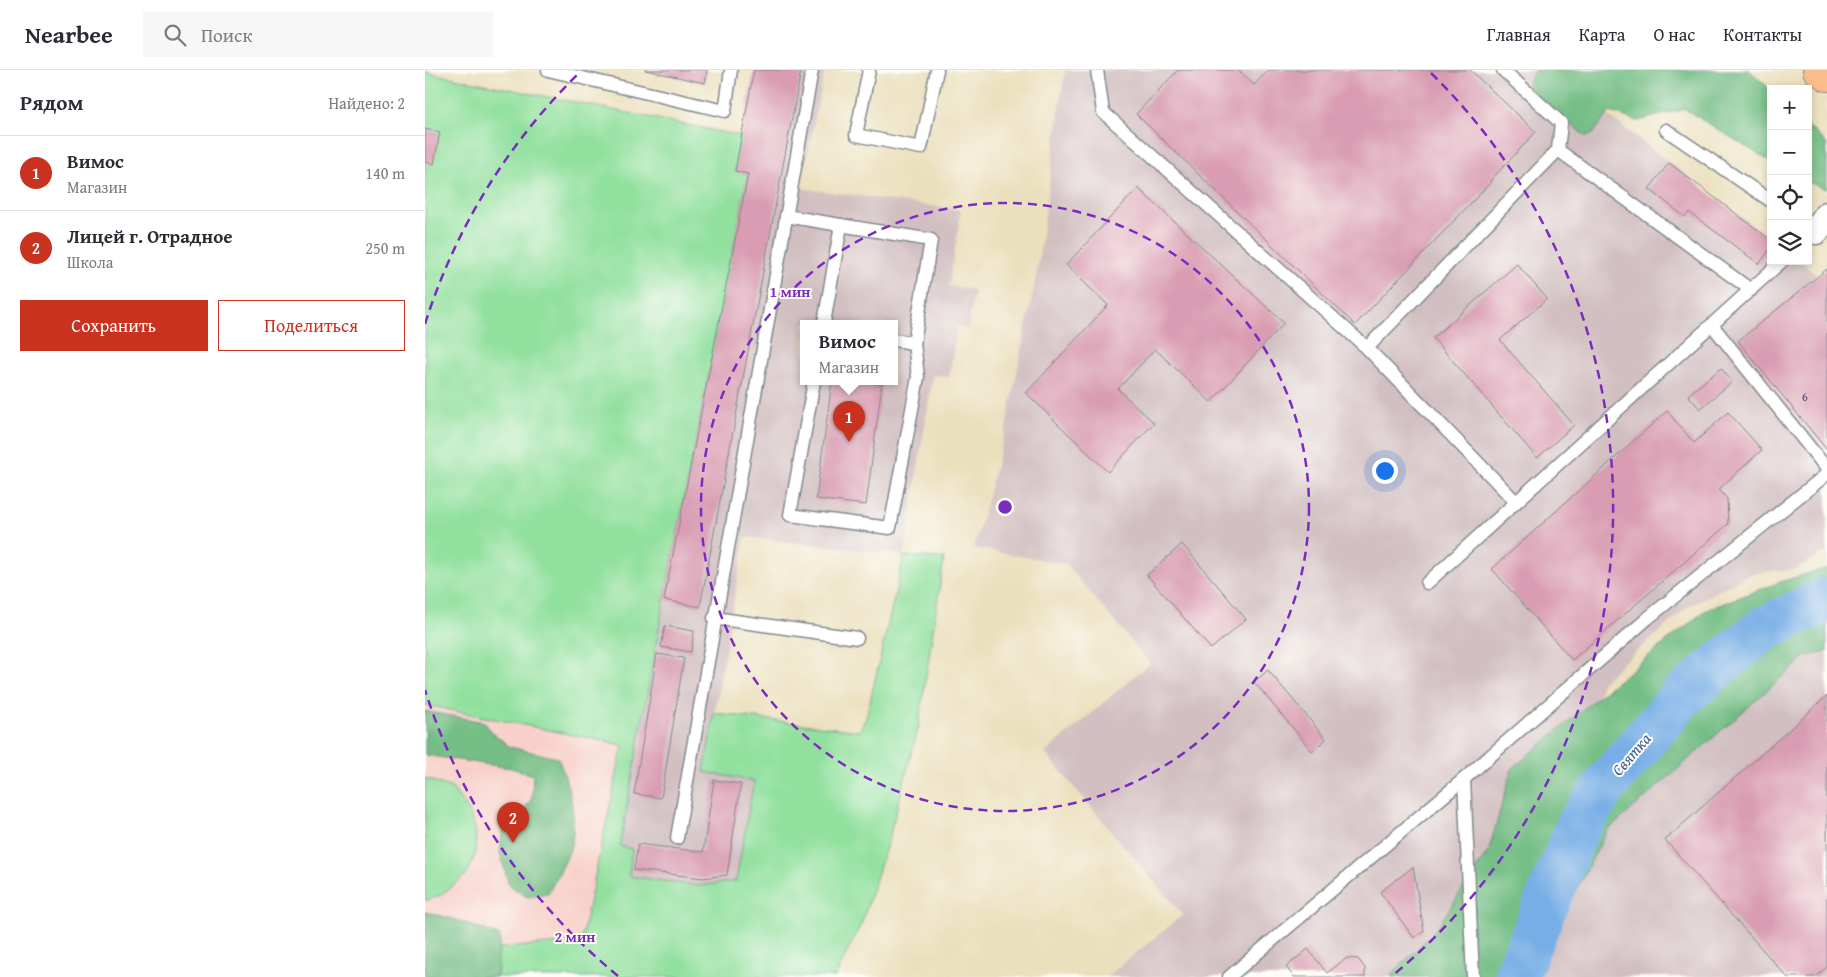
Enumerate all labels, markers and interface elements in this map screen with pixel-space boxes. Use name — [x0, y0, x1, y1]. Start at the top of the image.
search box — [143, 12, 493, 57]
text: Nearbee — [25, 17, 113, 52]
icon: search — [161, 21, 189, 49]
text: Поиск — [201, 21, 253, 49]
text: Главная — [1487, 21, 1551, 48]
text: Карта — [1579, 21, 1625, 48]
text: О нас — [1653, 21, 1695, 48]
text: Контакты — [1723, 21, 1802, 48]
map controls — [1767, 85, 1812, 265]
button: + — [1767, 85, 1812, 130]
text: Рядом — [20, 87, 83, 118]
text: Найдено: 2 — [328, 91, 405, 115]
button: − — [1767, 130, 1812, 175]
text: Вимос — [67, 147, 124, 175]
text: 1 — [32, 161, 40, 185]
text: 140 m — [365, 161, 405, 185]
text: Магазин — [67, 175, 127, 199]
button: locate — [1767, 175, 1812, 220]
button: layers — [1767, 220, 1812, 265]
text: Лицей г. Отрадное — [67, 222, 233, 250]
text: 2 — [32, 236, 40, 260]
text: 250 m — [365, 236, 405, 260]
text: Школа — [67, 250, 113, 274]
text: 1 мин — [770, 281, 811, 302]
button: Сохранить — [20, 300, 208, 351]
button: Поделиться — [218, 300, 405, 351]
popup — [800, 320, 898, 385]
text: Вимос — [819, 327, 876, 355]
text: Магазин — [819, 355, 879, 379]
house number: 6 — [1802, 388, 1808, 405]
pin: 1 — [833, 401, 865, 442]
your location — [1372, 458, 1398, 484]
centre of rings — [996, 498, 1014, 516]
water label: Святка — [1606, 727, 1657, 781]
pin: 2 — [497, 802, 529, 843]
text: 2 мин — [555, 926, 596, 947]

